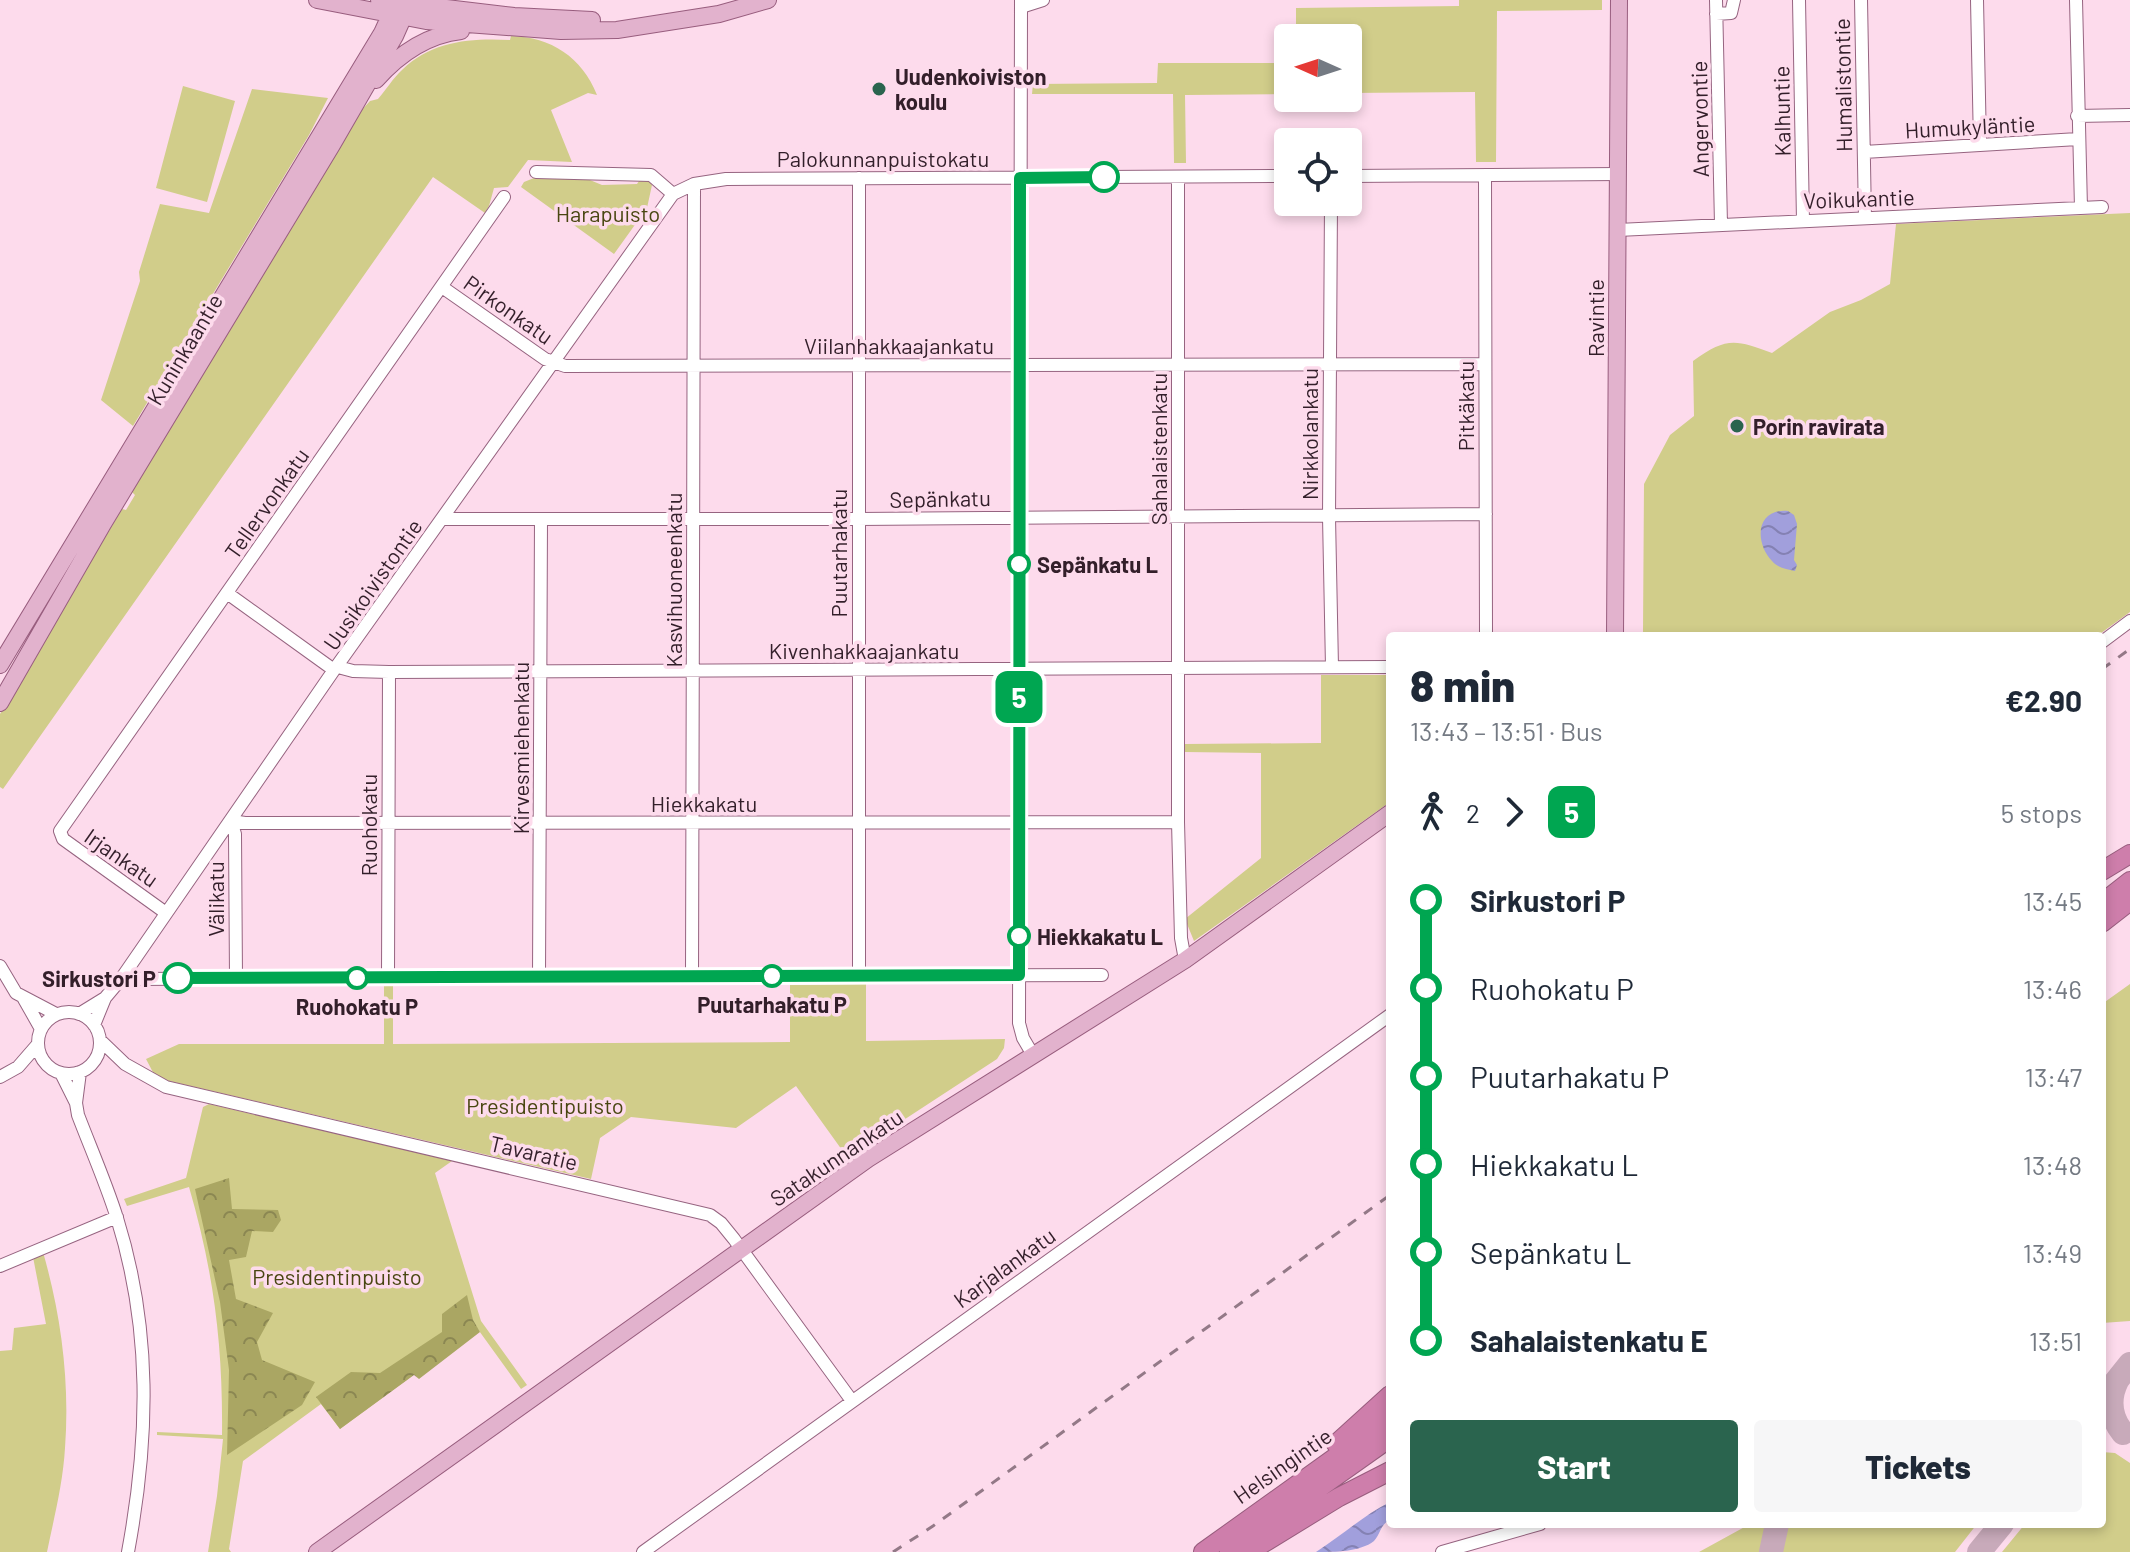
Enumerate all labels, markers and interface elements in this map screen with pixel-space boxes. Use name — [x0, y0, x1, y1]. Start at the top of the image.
street label: Humalistontie — [1828, 18, 1856, 152]
north arrow — [1274, 24, 1362, 112]
map controls — [1274, 24, 1362, 216]
street label: Angervontie — [1685, 60, 1713, 178]
place label: Uudenkoiviston koulu — [895, 63, 1046, 114]
street label: Kalhuntie — [1767, 65, 1795, 157]
marker: Uudenkoiviston koulu — [870, 80, 888, 98]
street label: Humukyläntie — [1904, 110, 2036, 142]
button: locate — [1274, 128, 1362, 216]
street label: Palokunnanpuistokatu — [777, 145, 989, 171]
unlabelled marker — [1089, 162, 1119, 192]
street label: Voikukantie — [1803, 183, 1915, 213]
park label: Harapuisto — [556, 200, 660, 226]
street label: Pirkonkatu — [459, 269, 559, 349]
street label: Ravintie — [1582, 279, 1608, 357]
street label: Kuninkaantie — [141, 289, 227, 409]
street label: Viilanhakkaajankatu — [804, 332, 994, 358]
street label: Pitkäkatu — [1452, 361, 1478, 451]
street label: Nirkkolankatu — [1296, 368, 1322, 500]
street label: Sahalaistenkatu — [1145, 373, 1171, 525]
place label: Porin ravirata — [1753, 413, 1885, 439]
marker: Porin ravirata — [1728, 417, 1746, 435]
street label: Tellervonkatu — [218, 443, 314, 563]
street label: Sepänkatu — [889, 484, 991, 512]
street label: Puutarhakatu — [825, 489, 851, 617]
street label: Kasvihuoneenkatu — [660, 492, 686, 668]
street label: Uusikoivistontie — [317, 513, 427, 655]
place label: Sepänkatu L — [1037, 551, 1159, 577]
marker: Sepänkatu L — [1008, 553, 1030, 575]
street label: Kivenhakkaajankatu — [769, 637, 959, 663]
text: 8 min — [1410, 658, 1515, 711]
street label: Kirvesmiehenkatu — [507, 662, 533, 834]
line badge: 5 — [993, 671, 1045, 723]
text: 5 — [1011, 680, 1027, 714]
text: €2.90 — [2005, 682, 2082, 718]
text: 13:43 – 13:51 · Bus — [1410, 715, 1602, 746]
street label: Ruohokatu — [355, 774, 381, 876]
street label: Hiekkakatu — [651, 790, 757, 816]
icon: walk — [1410, 790, 1454, 834]
icon: forward — [1492, 790, 1536, 834]
text: 5 — [1564, 795, 1579, 829]
text: 2 — [1466, 797, 1480, 828]
text: 5 stops — [2001, 797, 2082, 828]
street label: Irjankatu — [80, 822, 164, 892]
street label: Välikatu — [202, 861, 228, 937]
text: Sirkustori P — [1470, 882, 1625, 918]
text: 13:45 — [2023, 885, 2082, 916]
place label: Hiekkakatu L — [1037, 923, 1163, 949]
marker: Hiekkakatu L — [1008, 925, 1030, 947]
marker: Sirkustori P — [163, 963, 193, 993]
place label: Sirkustori P — [42, 965, 156, 991]
marker: Puutarhakatu P — [761, 965, 783, 987]
marker: Ruohokatu P — [346, 967, 368, 989]
text: Ruohokatu P — [1470, 970, 1634, 1006]
text: 13:46 — [2023, 973, 2082, 1004]
place label: Puutarhakatu P — [697, 991, 847, 1017]
place label: Ruohokatu P — [296, 993, 418, 1019]
text: Puutarhakatu P — [1470, 1058, 1669, 1094]
text: 13:47 — [2025, 1061, 2082, 1092]
park label: Presidentipuisto — [466, 1092, 624, 1118]
street label: Satakunnankatu — [765, 1103, 907, 1211]
street label: Tavaratie — [488, 1129, 580, 1175]
text: Hiekkakatu L — [1470, 1146, 1638, 1182]
text: 13:48 — [2023, 1149, 2082, 1180]
street label: Karjalankatu — [948, 1221, 1060, 1313]
text: Sepänkatu L — [1470, 1234, 1632, 1270]
text: 13:49 — [2023, 1237, 2082, 1268]
park label: Presidentinpuisto — [252, 1263, 422, 1289]
text: Sahalaistenkatu E — [1470, 1322, 1708, 1358]
text: 13:51 — [2029, 1325, 2082, 1356]
button: Start — [1410, 1420, 1738, 1512]
button: Tickets — [1754, 1420, 2082, 1512]
street label: Helsingintie — [1228, 1422, 1336, 1508]

